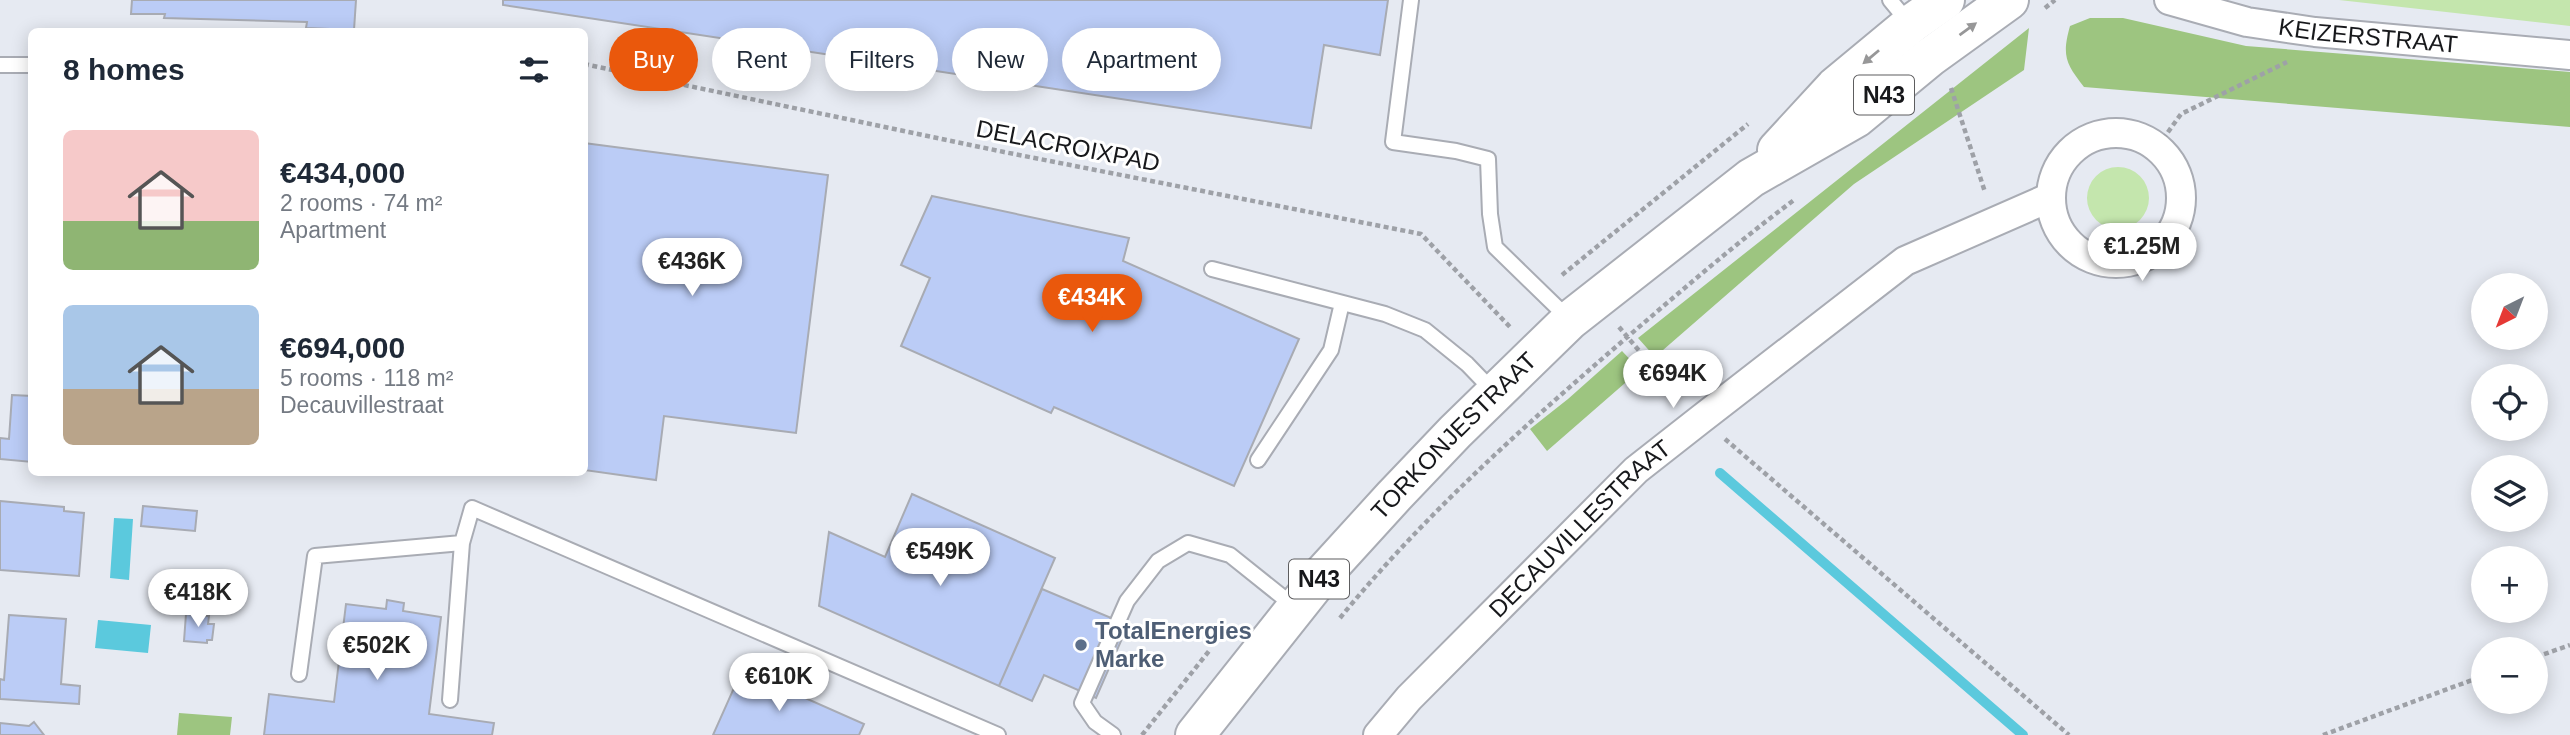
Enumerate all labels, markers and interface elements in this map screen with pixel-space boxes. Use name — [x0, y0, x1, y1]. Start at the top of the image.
street label: KEIZERSTRAAT — [2277, 13, 2459, 58]
one-way arrow — [1959, 22, 1977, 36]
chip: Buy — [609, 28, 698, 91]
chip: Rent — [712, 28, 811, 91]
chip: Filters — [825, 28, 938, 91]
chip: New — [952, 28, 1048, 91]
chip: Apartment — [1062, 28, 1221, 91]
one-way arrow — [1863, 49, 1880, 64]
icon: filters — [515, 51, 553, 89]
text: 8 homes — [63, 53, 185, 86]
road number: N43 — [1854, 76, 1914, 114]
street label: DELACROIXPAD — [974, 114, 1162, 177]
text: €434,000 — [280, 156, 405, 189]
icon: home — [119, 158, 203, 242]
text: 2 rooms · 74 m² — [280, 190, 442, 216]
text: Apartment — [280, 217, 386, 243]
pin: €1.25M — [2085, 224, 2199, 283]
text: €1.25M — [2104, 233, 2180, 259]
pin: €436K — [643, 238, 741, 298]
text: €436K — [658, 248, 726, 274]
north arrow — [2471, 273, 2548, 350]
map controls — [2471, 273, 2548, 714]
pin: €434K — [1043, 274, 1141, 334]
text: €434K — [1058, 284, 1126, 310]
text: €694,000 — [280, 331, 405, 364]
icon: home — [119, 333, 203, 417]
street label: TORKONJESTRAAT — [1366, 346, 1542, 525]
pin: €694K — [1624, 350, 1722, 410]
text: €694K — [1639, 360, 1707, 386]
button: locate — [2471, 364, 2548, 441]
text: 5 rooms · 118 m² — [280, 365, 453, 391]
text: Decauvillestraat — [280, 392, 444, 418]
street label: DECAUVILLESTRAAT — [1483, 434, 1676, 622]
button: layers — [2471, 455, 2548, 532]
pin: €549K — [891, 528, 989, 588]
text: €549K — [906, 538, 974, 564]
button: + — [2471, 546, 2548, 623]
road number: N43 — [1289, 559, 1349, 598]
pin: €418K — [149, 570, 247, 629]
text: €418K — [164, 579, 232, 605]
place label: TotalEnergies Marke — [1095, 617, 1252, 672]
pin: €502K — [328, 622, 426, 682]
text: €502K — [343, 632, 411, 658]
marker: TotalEnergies Marke — [1073, 637, 1089, 653]
button: − — [2471, 637, 2548, 714]
pin: €610K — [730, 654, 828, 713]
text: €610K — [745, 663, 813, 689]

